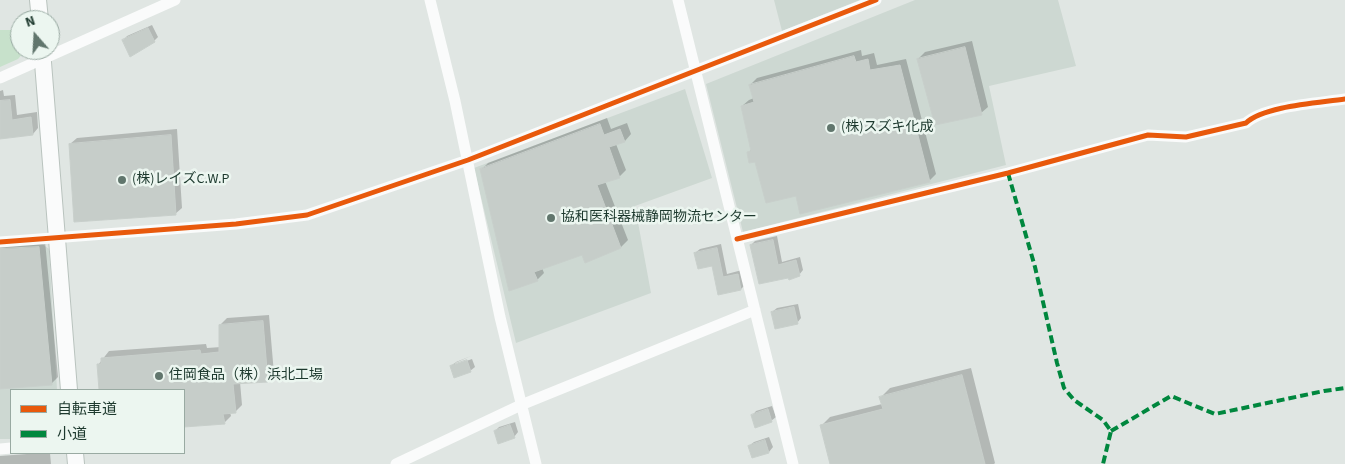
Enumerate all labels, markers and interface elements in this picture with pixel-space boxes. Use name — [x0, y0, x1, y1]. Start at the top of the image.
north arrow — [10, 10, 60, 60]
text: N — [23, 11, 38, 33]
place label: (株)スズキ化成 — [841, 120, 933, 136]
marker: (株)スズキ化成 — [825, 122, 837, 134]
place label: (株)レイズC.W.P — [132, 172, 229, 188]
marker: (株)レイズC.W.P — [116, 174, 128, 186]
place label: 協和医科器械静岡物流センター — [561, 210, 757, 226]
marker: 協和医科器械静岡物流センター — [545, 212, 557, 224]
place label: 住岡食品（株）浜北工場 — [169, 368, 323, 384]
marker: 住岡食品（株）浜北工場 — [153, 370, 165, 382]
legend — [10, 389, 185, 454]
text: 自転車道 — [57, 399, 117, 420]
text: 小道 — [57, 424, 87, 445]

